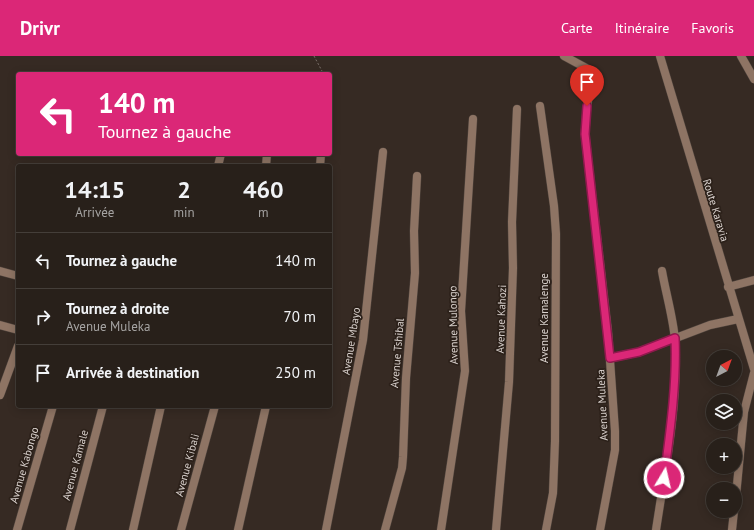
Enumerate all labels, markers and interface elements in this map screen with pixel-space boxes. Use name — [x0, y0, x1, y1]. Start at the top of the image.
text: Drivr — [20, 16, 60, 40]
text: Carte — [561, 19, 593, 37]
text: Itinéraire — [615, 19, 669, 37]
text: Favoris — [691, 19, 734, 37]
pin — [570, 65, 604, 106]
icon: arrive — [576, 71, 598, 93]
text: 140 m — [98, 84, 175, 121]
icon: left — [32, 88, 84, 140]
text: Tournez à gauche — [98, 120, 231, 143]
text: 14:15 — [64, 174, 125, 205]
text: 2 — [177, 174, 191, 205]
text: 460 — [243, 174, 284, 205]
street label: Route Karavia — [700, 177, 732, 243]
text: Arrivée — [75, 204, 114, 221]
text: min — [173, 204, 195, 221]
text: m — [258, 204, 269, 221]
icon: left — [32, 250, 54, 272]
text: Tournez à gauche — [66, 251, 177, 270]
text: 140 m — [275, 251, 316, 270]
street label: Avenue Kamalenge — [537, 273, 551, 363]
street label: Avenue Kahozi — [493, 284, 509, 354]
street label: Avenue Mulongo — [445, 285, 461, 365]
text: Tournez à droite — [66, 299, 169, 318]
icon: right — [32, 306, 54, 328]
street label: Avenue Mbayo — [339, 306, 363, 376]
text: 70 m — [283, 307, 316, 326]
street label: Avenue Tshibal — [387, 317, 407, 389]
text: Avenue Muleka — [66, 318, 150, 335]
north arrow — [706, 350, 742, 386]
map controls — [706, 350, 742, 518]
icon: arrive — [32, 362, 54, 384]
text: Arrivée à destination — [66, 363, 199, 382]
text: 250 m — [275, 363, 316, 382]
street label: Avenue Muleka — [593, 369, 611, 441]
button: layers — [706, 394, 742, 430]
street label: Avenue Kabongo — [6, 425, 42, 505]
street label: Avenue Kamale — [59, 428, 91, 502]
street label: Avenue Kibali — [172, 432, 202, 498]
button: + — [706, 438, 742, 474]
position arrow — [643, 457, 685, 499]
button: − — [706, 482, 742, 518]

